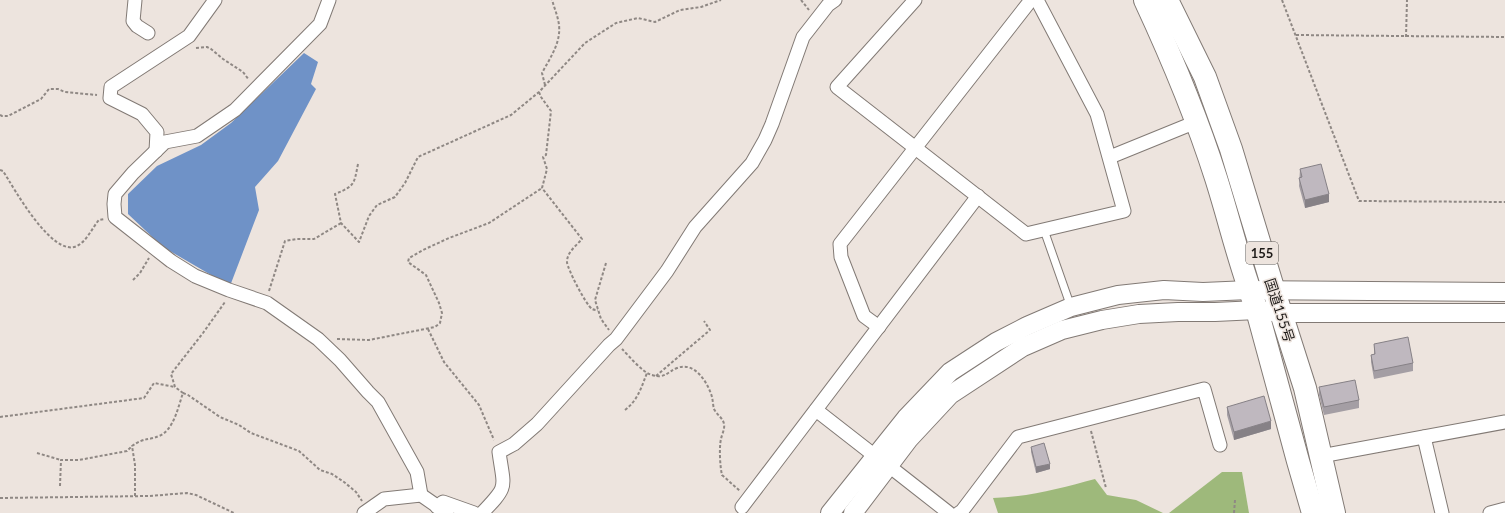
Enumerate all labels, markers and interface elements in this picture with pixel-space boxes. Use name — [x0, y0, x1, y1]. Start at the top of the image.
road number: 155 — [1246, 242, 1278, 264]
street label: 国道155号 — [1262, 276, 1298, 344]

